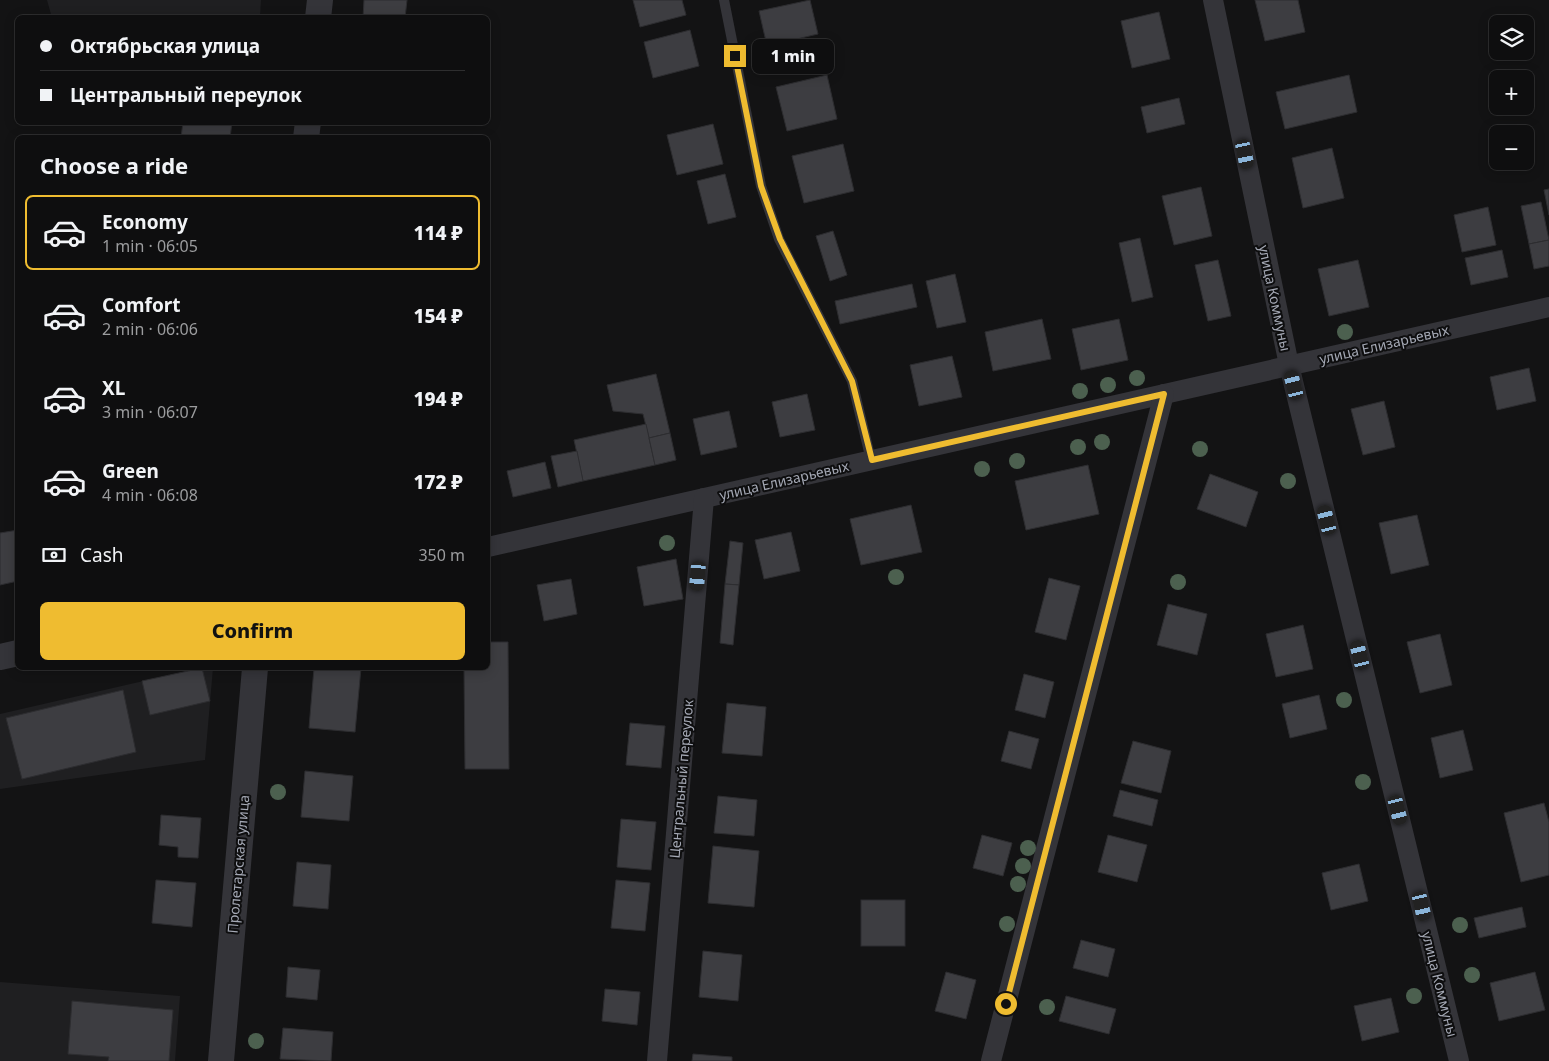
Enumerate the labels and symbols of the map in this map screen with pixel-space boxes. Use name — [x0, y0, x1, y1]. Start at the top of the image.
callout: 1 min — [752, 38, 835, 74]
route end — [724, 45, 746, 67]
car — [1234, 138, 1255, 170]
street label: улица Коммуны — [1254, 243, 1296, 353]
street label: улица Елизарьевых — [1317, 320, 1451, 368]
car — [1283, 369, 1304, 401]
street label: улица Елизарьевых — [717, 456, 851, 504]
car — [1316, 504, 1337, 536]
car — [689, 560, 706, 592]
car — [1349, 639, 1370, 671]
street label: Центральный переулок — [665, 698, 697, 859]
street label: Пролетарская улица — [222, 794, 254, 934]
car — [1387, 794, 1408, 826]
car — [1411, 890, 1432, 922]
street label: улица Коммуны — [1418, 929, 1462, 1039]
route start — [995, 993, 1017, 1015]

